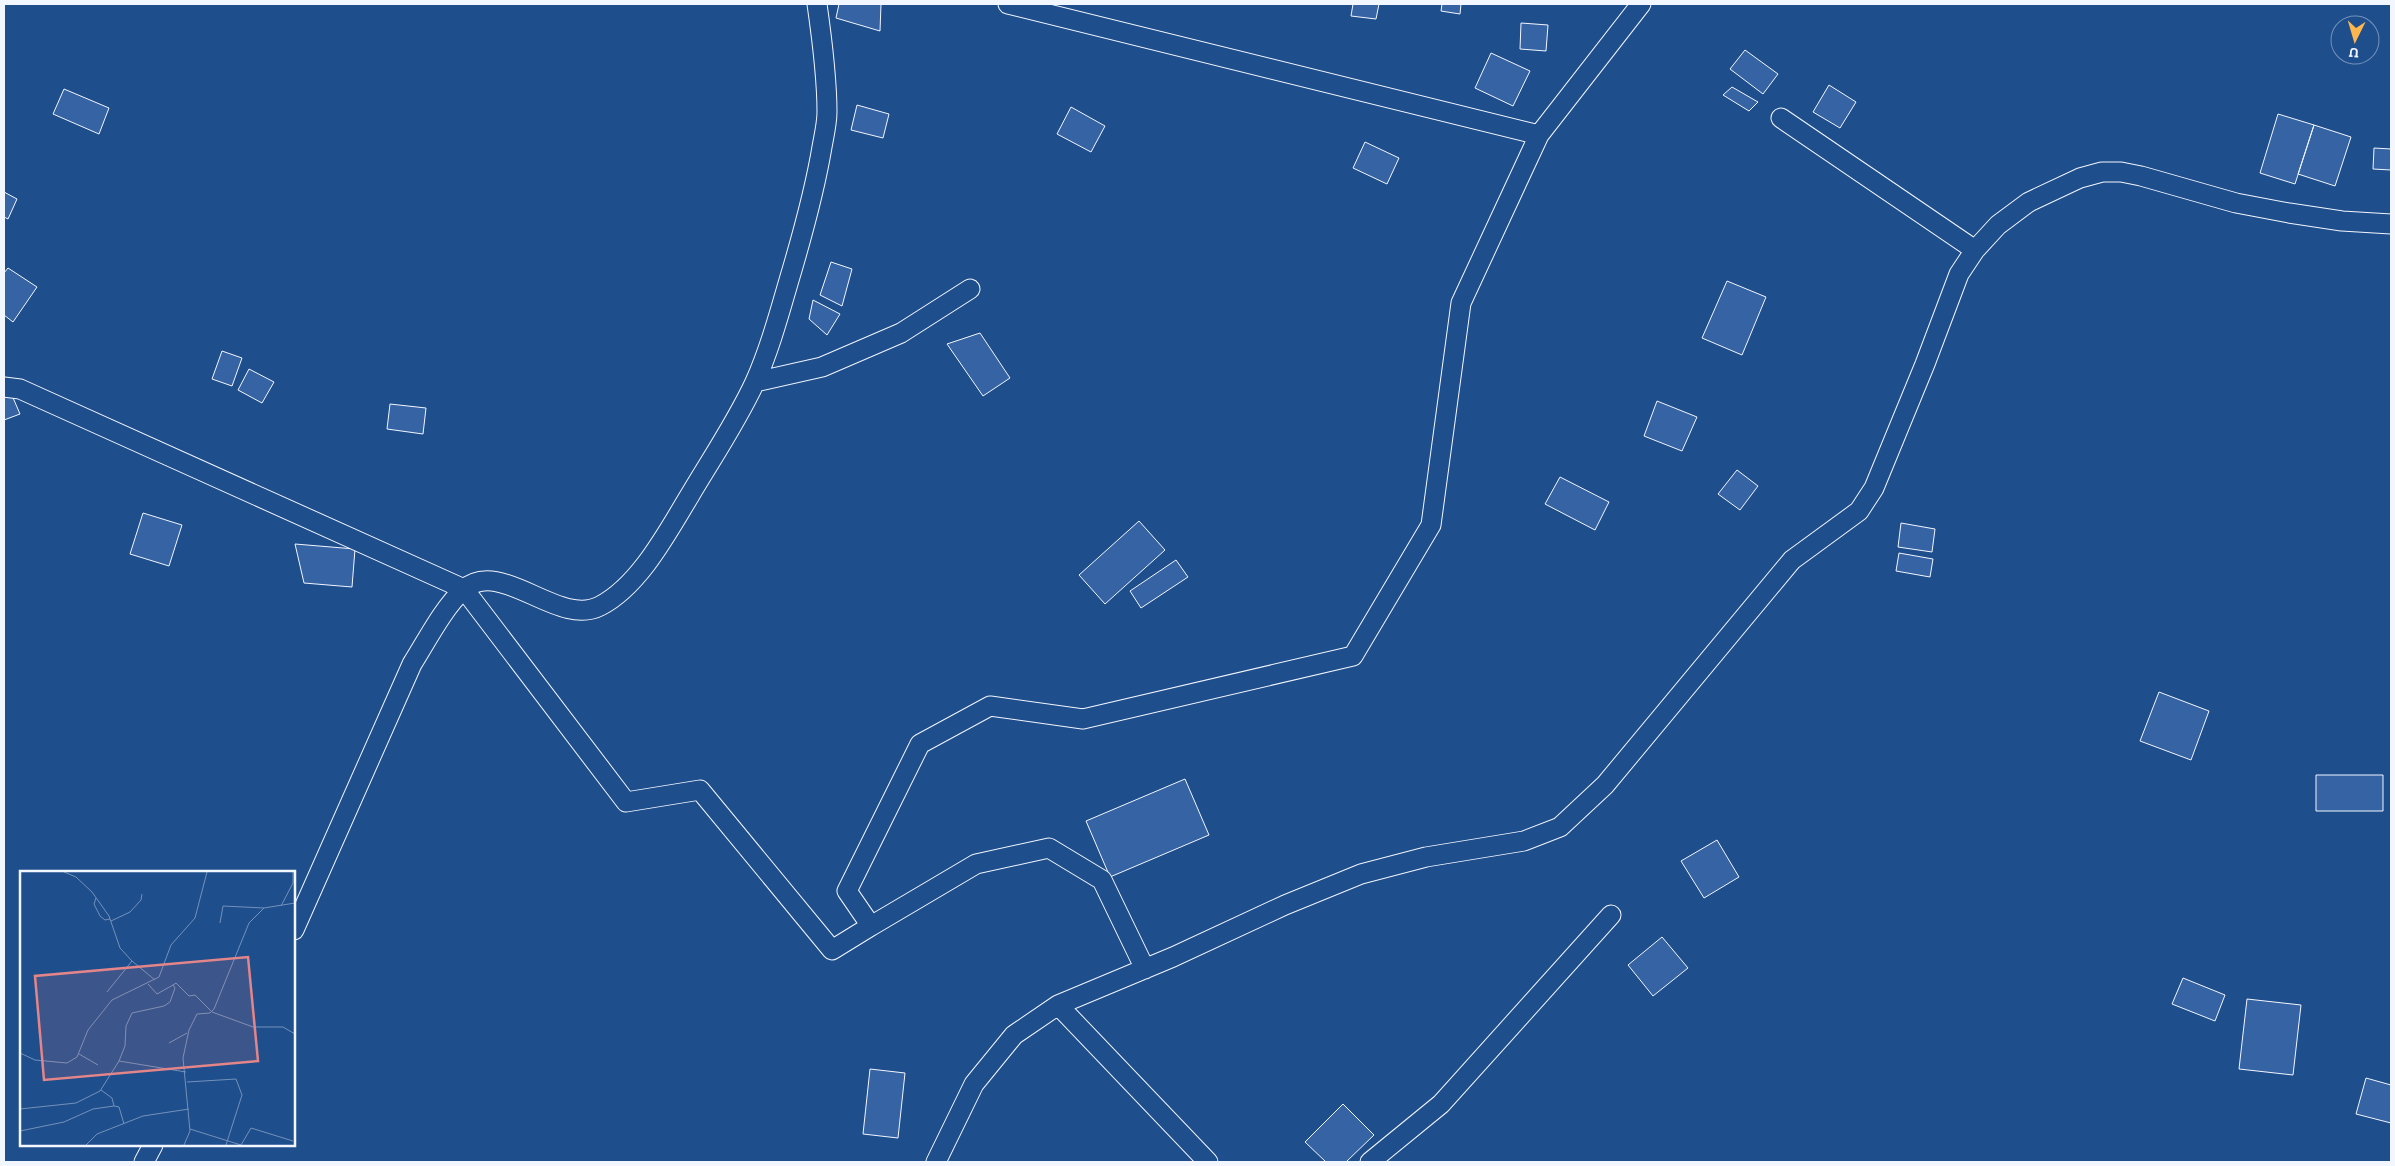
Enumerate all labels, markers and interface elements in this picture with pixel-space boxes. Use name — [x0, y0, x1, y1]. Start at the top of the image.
north arrow — [2330, 15, 2380, 65]
text: U — [2348, 44, 2360, 61]
inset map — [20, 871, 295, 1146]

